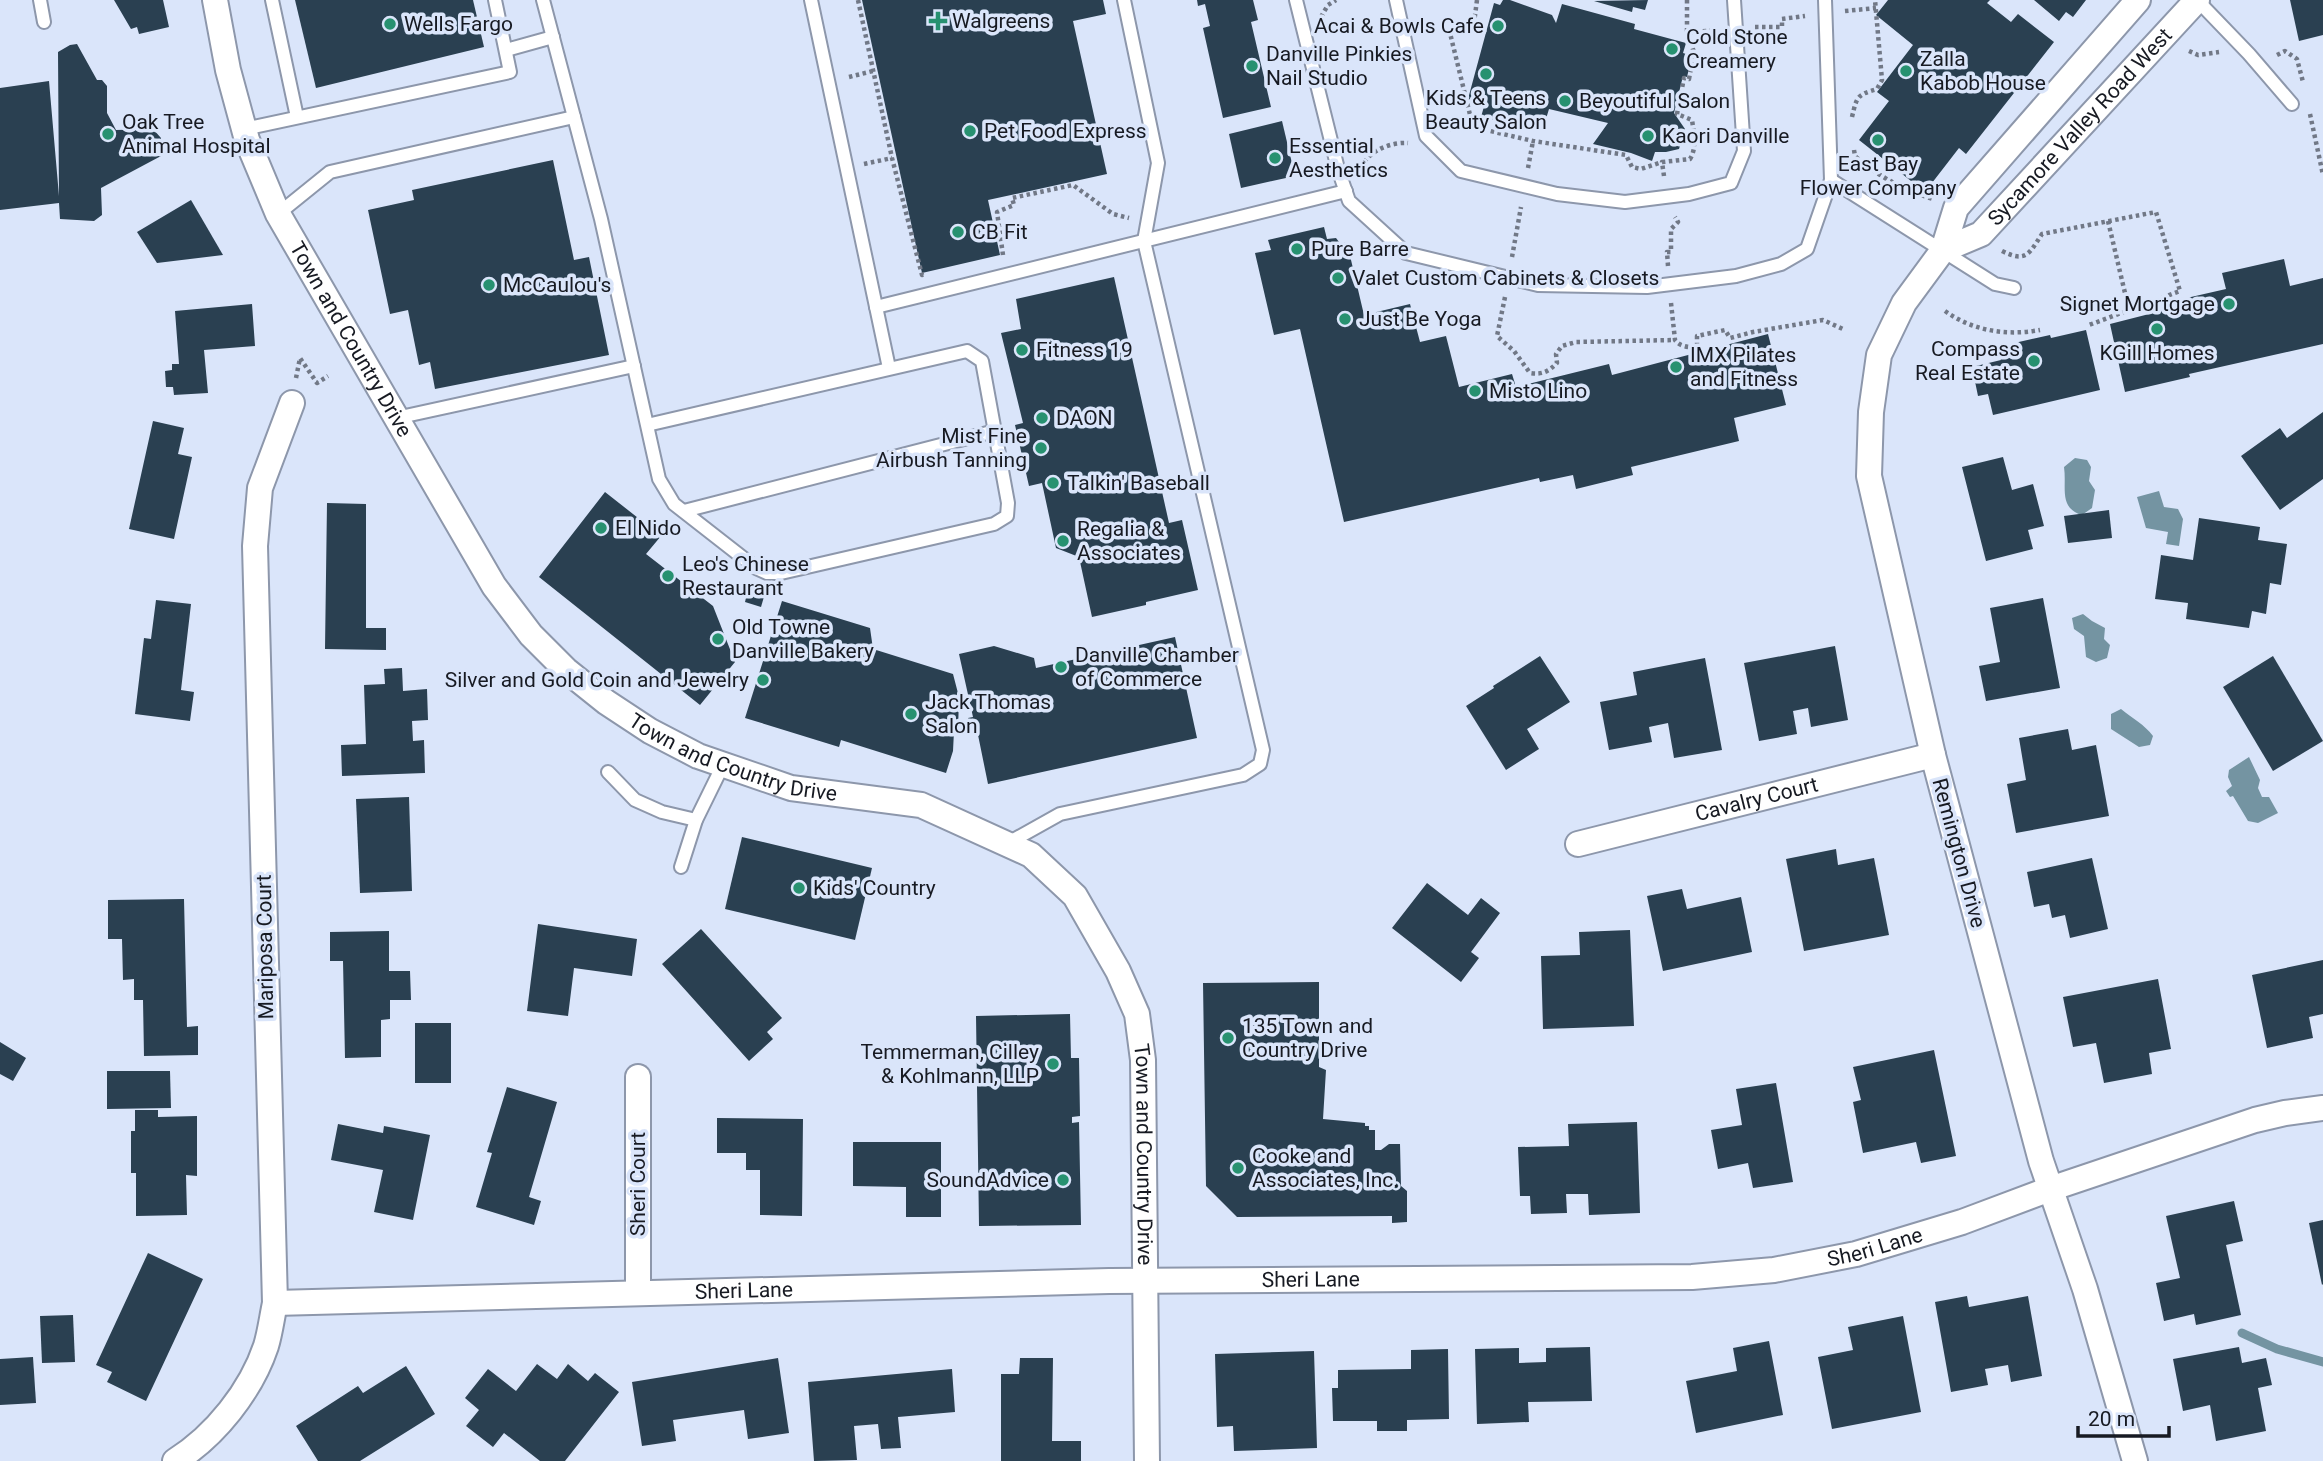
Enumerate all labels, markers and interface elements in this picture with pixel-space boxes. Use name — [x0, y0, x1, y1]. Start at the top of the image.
place label: Walgreens — [952, 9, 1050, 33]
place label: Wells Fargo — [404, 12, 513, 36]
marker: Walgreens — [930, 13, 946, 29]
place label: Acai & Bowls Cafe — [1314, 14, 1484, 38]
marker: Wells Fargo — [382, 16, 398, 32]
marker: Acai & Bowls Cafe — [1490, 18, 1506, 34]
street label: Sycamore Valley Road West — [1983, 23, 2177, 230]
place label: Cold Stone Creamery — [1686, 25, 1788, 73]
marker: Cold Stone Creamery — [1664, 41, 1680, 57]
place label: Danville Pinkies Nail Studio — [1266, 42, 1412, 90]
place label: Zalla Kabob House — [1920, 47, 2046, 95]
marker: Danville Pinkies Nail Studio — [1244, 58, 1260, 74]
marker: Zalla Kabob House — [1898, 63, 1914, 79]
marker: Kids & Teens Beauty Salon — [1478, 66, 1494, 82]
place label: Kids & Teens Beauty Salon — [1425, 86, 1547, 134]
place label: Beyoutiful Salon — [1579, 89, 1730, 113]
marker: Beyoutiful Salon — [1557, 93, 1573, 109]
place label: Oak Tree Animal Hospital — [122, 110, 271, 158]
place label: Pet Food Express — [984, 119, 1147, 143]
marker: Pet Food Express — [962, 123, 978, 139]
place label: Kaori Danville — [1662, 124, 1789, 148]
marker: Oak Tree Animal Hospital — [100, 126, 116, 142]
marker: Kaori Danville — [1640, 128, 1656, 144]
marker: East Bay Flower Company — [1870, 132, 1886, 148]
place label: Essential Aesthetics — [1289, 134, 1388, 182]
marker: Essential Aesthetics — [1267, 150, 1283, 166]
place label: East Bay Flower Company — [1800, 152, 1956, 200]
place label: CB Fit — [972, 220, 1028, 244]
marker: CB Fit — [950, 224, 966, 240]
place label: Pure Barre — [1311, 237, 1409, 261]
street label: Town and Country Drive — [285, 238, 417, 441]
marker: Pure Barre — [1289, 241, 1305, 257]
place label: Valet Custom Cabinets & Closets — [1352, 266, 1659, 290]
marker: Valet Custom Cabinets & Closets — [1330, 270, 1346, 286]
place label: McCaulou's — [503, 273, 611, 297]
marker: McCaulou's — [481, 277, 497, 293]
place label: Signet Mortgage — [2060, 292, 2215, 316]
marker: Signet Mortgage — [2221, 296, 2237, 312]
place label: Just Be Yoga — [1359, 307, 1482, 331]
marker: Just Be Yoga — [1337, 311, 1353, 327]
marker: KGill Homes — [2149, 321, 2165, 337]
place label: Compass Real Estate — [1915, 337, 2020, 385]
place label: Fitness 19 — [1036, 338, 1133, 362]
place label: KGill Homes — [2099, 341, 2215, 365]
marker: Fitness 19 — [1014, 342, 1030, 358]
place label: IMX Pilates and Fitness — [1690, 343, 1798, 391]
marker: Compass Real Estate — [2026, 353, 2042, 369]
marker: IMX Pilates and Fitness — [1668, 359, 1684, 375]
place label: Misto Lino — [1489, 379, 1587, 403]
marker: Misto Lino — [1467, 383, 1483, 399]
place label: DAON — [1056, 406, 1113, 430]
marker: DAON — [1034, 410, 1050, 426]
place label: Mist Fine Airbush Tanning — [876, 424, 1027, 472]
marker: Mist Fine Airbush Tanning — [1033, 440, 1049, 456]
place label: Talkin' Baseball — [1067, 471, 1210, 495]
marker: Talkin' Baseball — [1045, 475, 1061, 491]
place label: El Nido — [615, 516, 681, 540]
place label: Regalia & Associates — [1077, 517, 1181, 565]
marker: El Nido — [593, 520, 609, 536]
marker: Regalia & Associates — [1055, 533, 1071, 549]
place label: Leo's Chinese Restaurant — [682, 552, 809, 600]
marker: Leo's Chinese Restaurant — [660, 568, 676, 584]
place label: Old Towne Danville Bakery — [732, 615, 874, 663]
marker: Old Towne Danville Bakery — [710, 631, 726, 647]
place label: Danville Chamber of Commerce — [1075, 643, 1239, 691]
marker: Danville Chamber of Commerce — [1053, 659, 1069, 675]
place label: Silver and Gold Coin and Jewelry — [445, 668, 749, 692]
marker: Silver and Gold Coin and Jewelry — [755, 672, 771, 688]
place label: Jack Thomas Salon — [925, 690, 1051, 738]
marker: Jack Thomas Salon — [903, 706, 919, 722]
street label: Town and Country Drive — [624, 708, 839, 806]
street label: Cavalry Court — [1693, 772, 1821, 826]
street label: Remington Drive — [1928, 776, 1990, 930]
street label: Mariposa Court — [252, 874, 278, 1020]
place label: Kids' Country — [813, 876, 936, 900]
marker: Kids' Country — [791, 880, 807, 896]
place label: 135 Town and Country Drive — [1242, 1014, 1373, 1062]
marker: 135 Town and Country Drive — [1220, 1030, 1236, 1046]
place label: Temmerman, Cilley & Kohlmann, LLP — [861, 1040, 1039, 1088]
street label: Town and Country Drive — [1129, 1042, 1157, 1266]
marker: Temmerman, Cilley & Kohlmann, LLP — [1045, 1056, 1061, 1072]
street label: Sheri Court — [626, 1132, 650, 1236]
place label: Cooke and Associates, Inc. — [1252, 1144, 1399, 1192]
marker: Cooke and Associates, Inc. — [1230, 1160, 1246, 1176]
place label: SoundAdvice — [927, 1168, 1049, 1192]
marker: SoundAdvice — [1055, 1172, 1071, 1188]
street label: Sheri Lane — [1825, 1223, 1925, 1271]
street label: Sheri Lane — [1262, 1267, 1360, 1292]
street label: Sheri Lane — [694, 1277, 793, 1304]
scale bar — [2078, 1394, 2169, 1438]
text: 20 m — [2088, 1407, 2135, 1431]

